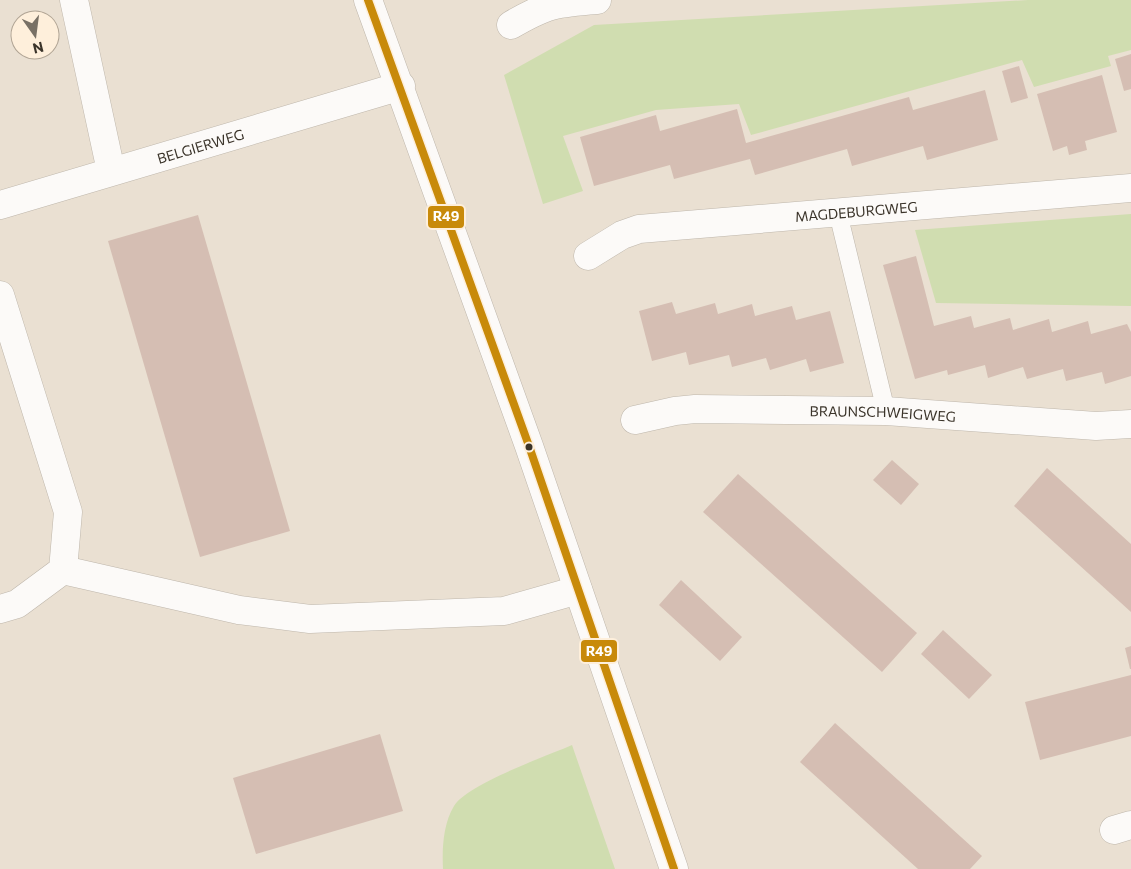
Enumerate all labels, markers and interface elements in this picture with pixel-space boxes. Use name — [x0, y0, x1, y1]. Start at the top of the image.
north arrow — [10, 10, 60, 60]
text: N — [31, 39, 45, 58]
street label: BELGIERWEG — [155, 125, 246, 166]
street label: MAGDEBURGWEG — [794, 197, 918, 224]
line badge: R49 — [427, 205, 465, 229]
text: R49 — [433, 207, 460, 224]
street label: BRAUNSCHWEIGWEG — [810, 402, 957, 424]
unlabelled marker — [524, 442, 534, 452]
line badge: R49 — [580, 639, 618, 663]
text: R49 — [586, 642, 613, 659]

